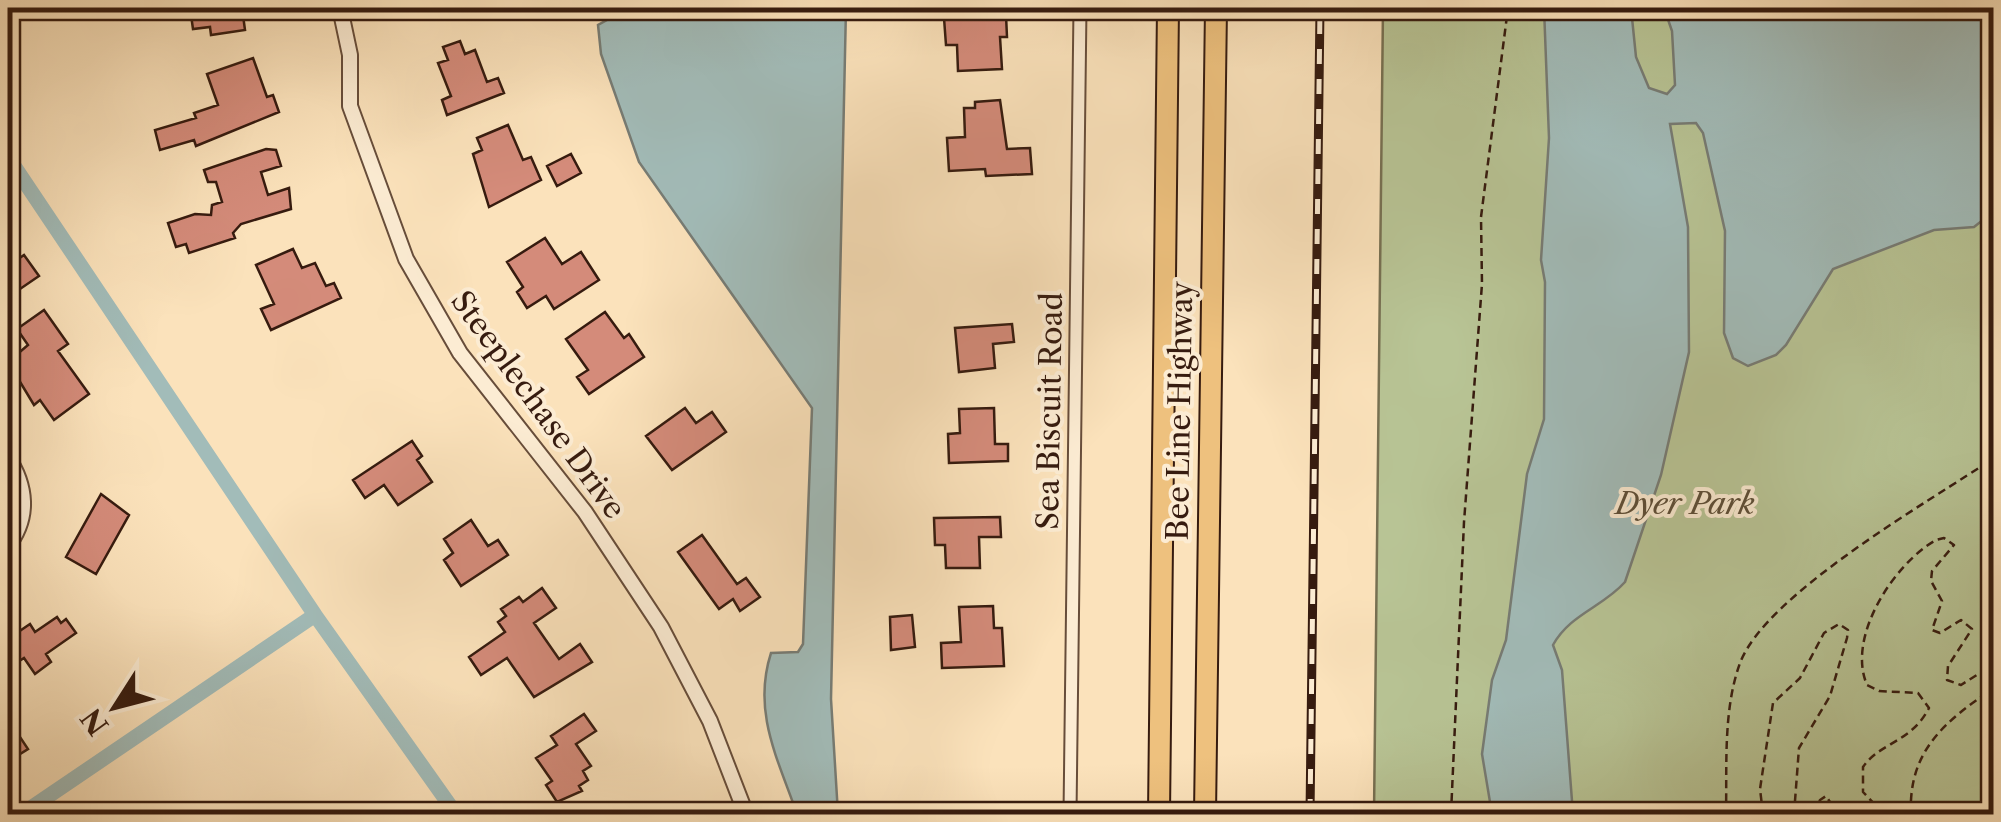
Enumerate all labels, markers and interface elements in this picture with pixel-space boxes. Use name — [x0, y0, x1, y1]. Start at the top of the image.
street label: Bee Line Highway — [1159, 281, 1200, 541]
street label: Steeplechase Drive — [443, 284, 633, 526]
street label: Sea Biscuit Road — [1029, 292, 1070, 530]
park label: Dyer Park — [1613, 485, 1755, 522]
north arrow — [65, 657, 165, 757]
text: N — [74, 702, 116, 742]

